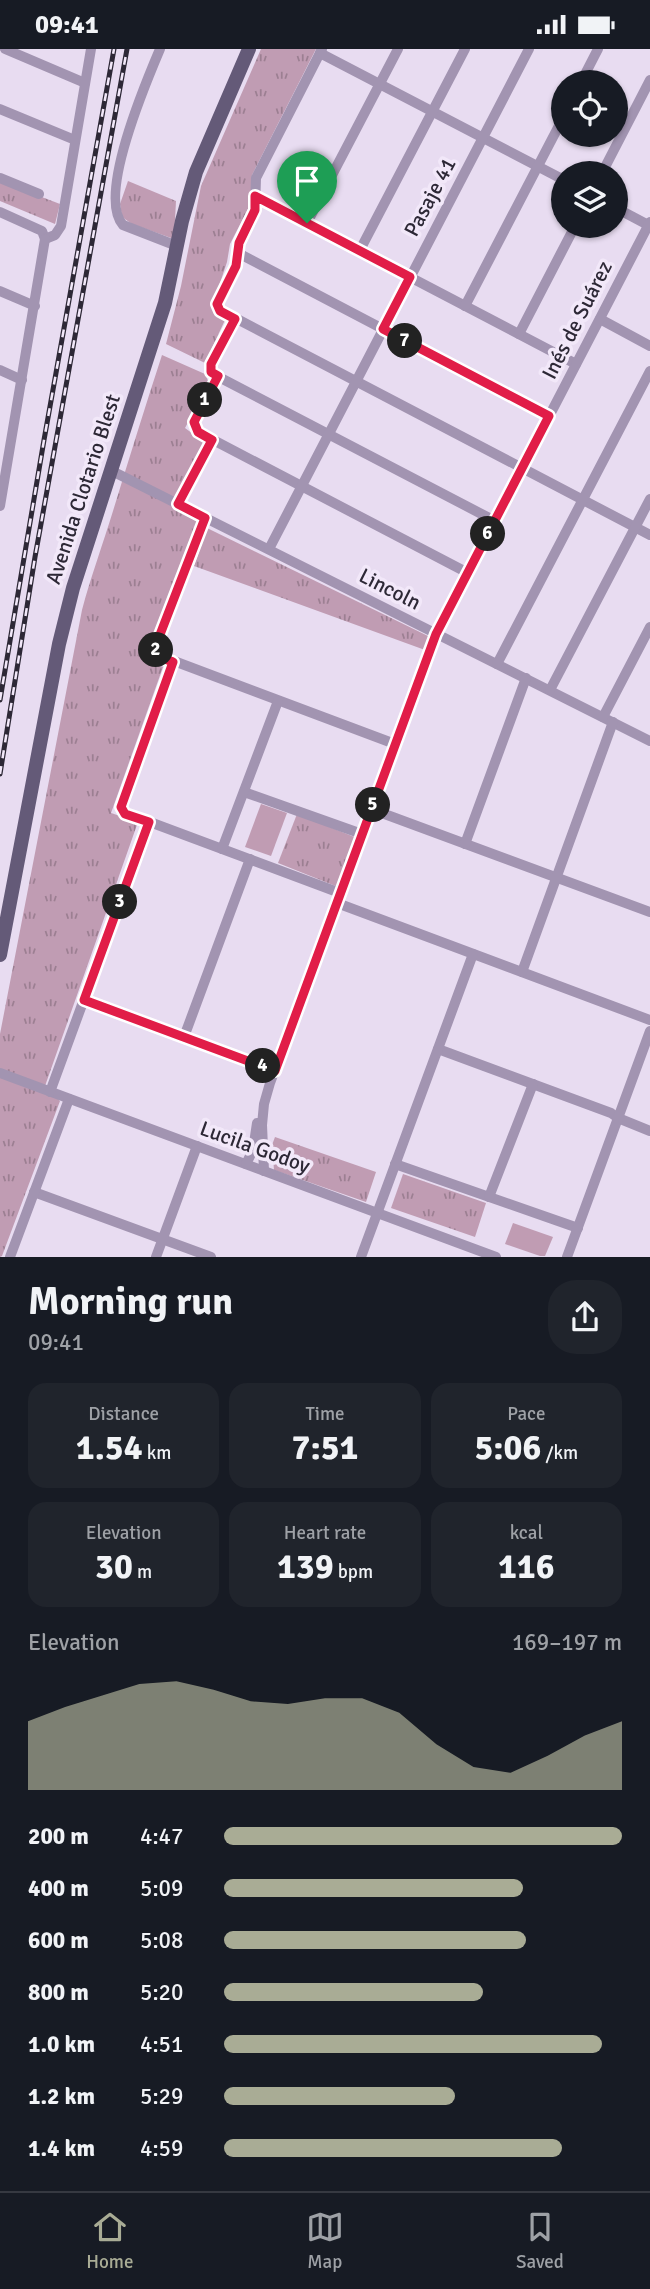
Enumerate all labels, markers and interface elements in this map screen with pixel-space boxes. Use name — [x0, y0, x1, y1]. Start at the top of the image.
text: 09:41 — [35, 9, 99, 41]
map controls — [551, 70, 628, 238]
button: locate — [551, 70, 628, 147]
pin — [277, 151, 337, 223]
street label: Pasaje 41 — [398, 153, 462, 241]
button: layers — [551, 161, 628, 238]
icon: arrive — [288, 162, 326, 200]
street label: Inés de Suárez — [536, 257, 618, 383]
pin: 7 — [388, 323, 422, 359]
text: 7 — [399, 328, 410, 352]
pin: 1 — [188, 383, 222, 417]
text: 1 — [199, 387, 210, 411]
street label: Avenida Clotario Blest — [40, 391, 126, 587]
pin: 6 — [470, 517, 505, 552]
text: 6 — [482, 521, 493, 545]
street label: Lincoln — [355, 562, 425, 616]
pin: 2 — [138, 633, 174, 667]
text: 2 — [150, 637, 161, 661]
pin: 5 — [356, 787, 390, 823]
text: 5 — [367, 792, 378, 816]
pin: 3 — [102, 885, 138, 919]
text: 3 — [114, 889, 125, 913]
pin: 4 — [246, 1049, 280, 1083]
text: 4 — [257, 1053, 268, 1077]
street label: Lucila Godoy — [196, 1115, 314, 1179]
text: Morning run — [28, 1278, 233, 1325]
button: share — [548, 1280, 622, 1354]
text: 09:41 — [28, 1328, 84, 1357]
text: Distance — [88, 1402, 159, 1426]
text: Time — [305, 1402, 345, 1426]
text: Pace — [507, 1402, 545, 1426]
text: 1.54 — [76, 1426, 143, 1469]
text: 7:51 — [291, 1426, 359, 1469]
text: 5:06 — [474, 1426, 541, 1469]
text: km — [143, 1441, 171, 1465]
text: /km — [541, 1441, 578, 1465]
text: Elevation — [86, 1521, 162, 1545]
text: Heart rate — [284, 1521, 366, 1545]
text: kcal — [510, 1521, 543, 1545]
text: 30 — [95, 1545, 133, 1588]
text: 139 — [277, 1545, 334, 1588]
text: 116 — [498, 1545, 555, 1588]
text: m — [133, 1560, 152, 1584]
text: bpm — [334, 1560, 373, 1584]
text: Elevation — [28, 1628, 120, 1657]
text: 169–197 m — [512, 1628, 622, 1657]
text: 200 m — [28, 1822, 89, 1851]
text: 4:47 — [140, 1822, 183, 1851]
text: 400 m — [28, 1874, 89, 1903]
text: 5:09 — [140, 1874, 183, 1903]
text: 600 m — [28, 1926, 89, 1955]
text: 5:08 — [140, 1926, 183, 1955]
text: 800 m — [28, 1978, 89, 2007]
text: 5:20 — [140, 1978, 183, 2007]
text: 1.0 km — [28, 2030, 95, 2059]
text: 4:51 — [140, 2030, 183, 2059]
text: 1.2 km — [28, 2082, 95, 2111]
text: 5:29 — [140, 2082, 183, 2111]
text: 1.4 km — [28, 2134, 95, 2163]
text: 4:59 — [140, 2134, 183, 2163]
tab: Home — [86, 2208, 133, 2274]
tab: Map — [306, 2208, 344, 2274]
tab: Saved — [516, 2208, 564, 2274]

